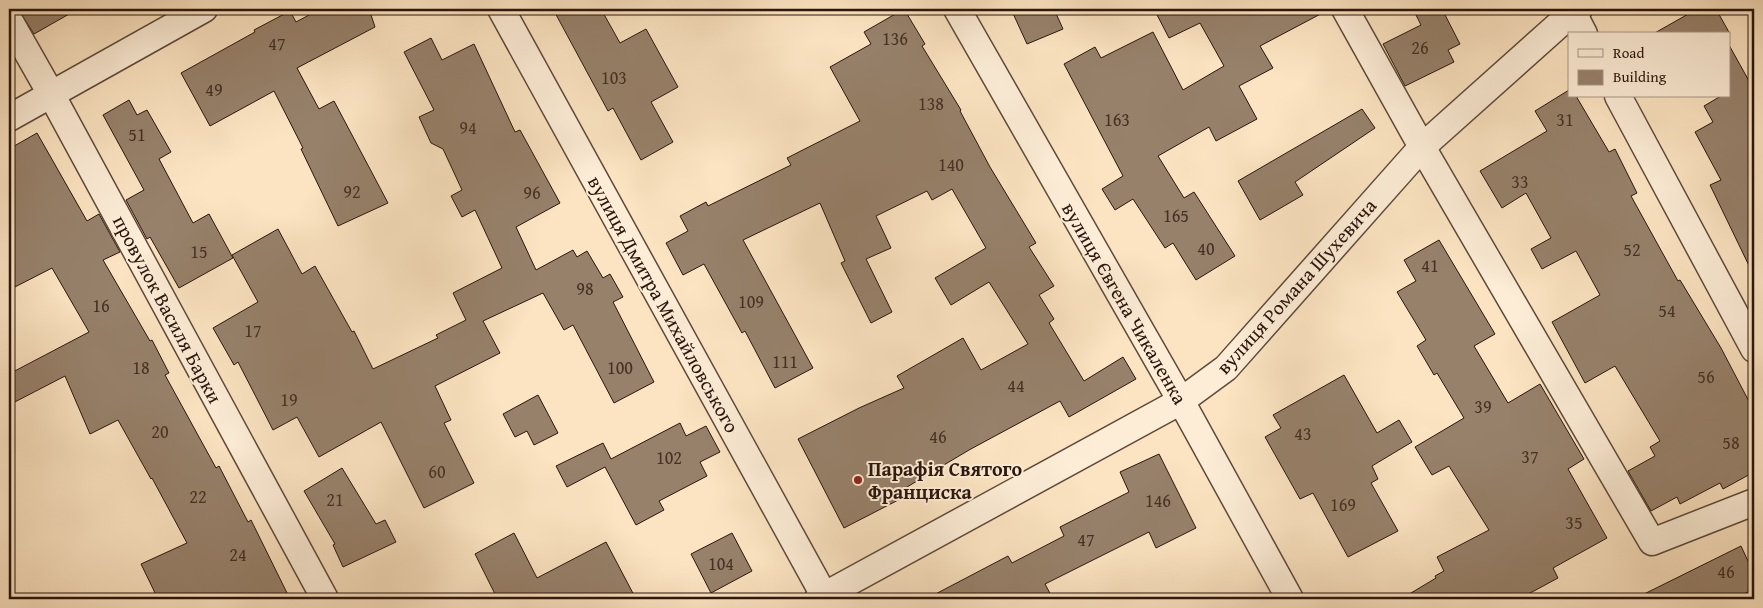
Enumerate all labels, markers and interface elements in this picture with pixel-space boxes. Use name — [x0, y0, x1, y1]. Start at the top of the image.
house number: 136 — [882, 25, 908, 52]
house number: 47 — [268, 30, 286, 57]
legend — [1568, 32, 1730, 98]
house number: 26 — [1411, 34, 1429, 61]
text: Road — [1613, 42, 1644, 63]
house number: 103 — [601, 64, 627, 91]
text: Building — [1613, 66, 1667, 87]
house number: 49 — [205, 76, 223, 103]
house number: 138 — [918, 90, 944, 117]
house number: 163 — [1104, 106, 1130, 133]
house number: 31 — [1556, 106, 1574, 133]
house number: 94 — [459, 114, 477, 141]
house number: 51 — [128, 121, 146, 148]
house number: 140 — [938, 151, 964, 178]
house number: 33 — [1511, 168, 1529, 195]
street label: вулиця Дмитра Михайловського — [581, 170, 747, 438]
house number: 92 — [343, 178, 361, 205]
house number: 96 — [523, 179, 541, 206]
street label: вулиця Романа Шухевича — [1209, 191, 1383, 380]
street label: вулиця Євгена Чикаленка — [1055, 197, 1195, 410]
house number: 165 — [1163, 202, 1189, 229]
street label: провулок Василя Барки — [106, 210, 230, 408]
house number: 40 — [1197, 235, 1215, 262]
house number: 52 — [1623, 236, 1641, 263]
house number: 15 — [190, 238, 208, 265]
house number: 41 — [1421, 252, 1439, 279]
house number: 98 — [576, 275, 594, 302]
house number: 109 — [738, 288, 764, 315]
house number: 16 — [92, 292, 110, 319]
house number: 54 — [1658, 297, 1676, 324]
house number: 17 — [244, 317, 262, 344]
house number: 111 — [772, 348, 798, 375]
house number: 18 — [132, 354, 150, 381]
house number: 100 — [607, 354, 633, 381]
house number: 56 — [1697, 363, 1715, 390]
house number: 44 — [1007, 372, 1025, 399]
house number: 19 — [280, 386, 298, 413]
house number: 39 — [1474, 393, 1492, 420]
house number: 20 — [151, 418, 169, 445]
house number: 43 — [1294, 420, 1312, 447]
house number: 46 — [929, 423, 947, 450]
house number: 58 — [1722, 429, 1740, 456]
house number: 37 — [1521, 443, 1539, 470]
house number: 102 — [656, 444, 682, 471]
place label: Парафія Святого Франциска — [868, 454, 1023, 506]
house number: 60 — [428, 458, 446, 485]
marker: Парафія Святого Франциска — [852, 474, 864, 486]
house number: 22 — [189, 483, 207, 510]
house number: 21 — [326, 486, 344, 513]
house number: 146 — [1145, 487, 1171, 514]
house number: 169 — [1330, 491, 1356, 518]
house number: 35 — [1565, 509, 1583, 536]
house number: 47 — [1077, 526, 1095, 553]
house number: 24 — [229, 541, 247, 568]
house number: 104 — [708, 550, 734, 577]
house number: 46 — [1717, 558, 1735, 585]

